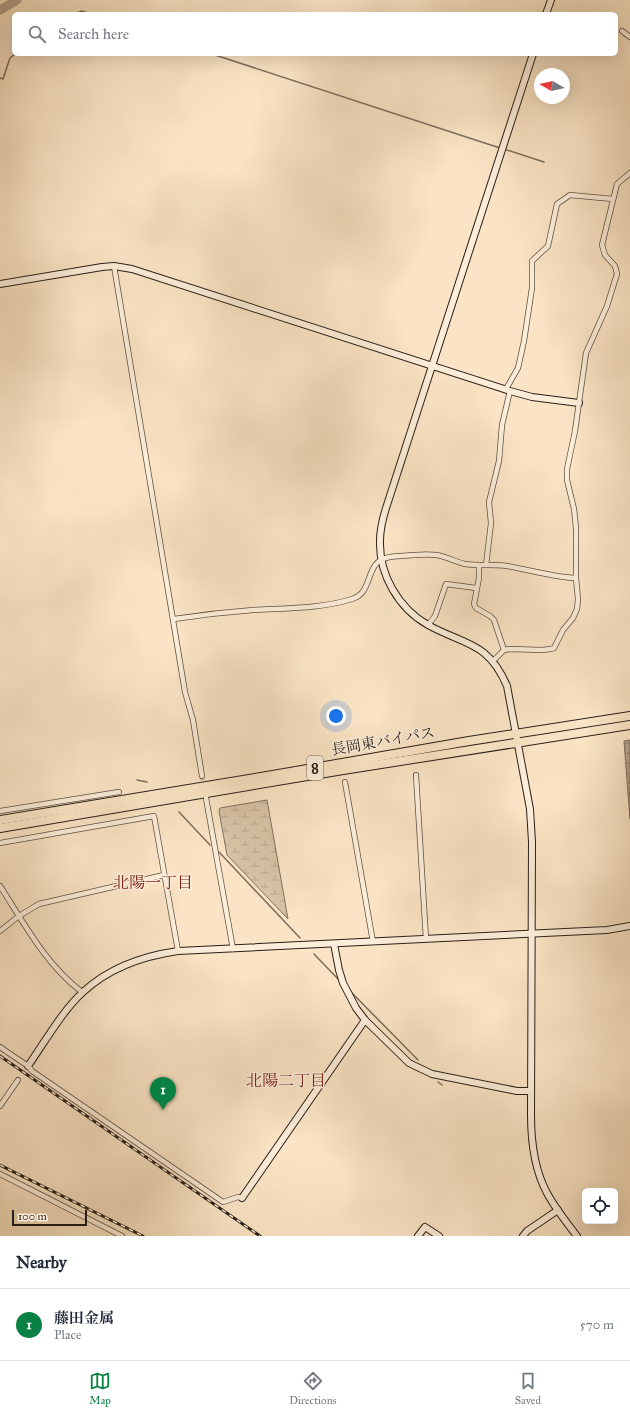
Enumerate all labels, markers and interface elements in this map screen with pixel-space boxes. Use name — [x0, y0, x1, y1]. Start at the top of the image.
search box — [12, 12, 618, 56]
icon: search — [26, 23, 48, 45]
text: Search here — [58, 25, 129, 43]
north arrow — [534, 68, 570, 104]
your location — [326, 706, 346, 726]
street label: 長岡東バイパス — [330, 723, 436, 759]
road number: 8 — [307, 756, 323, 780]
district label: 北陽一丁目 — [113, 873, 193, 892]
district label: 北陽二丁目 — [246, 1071, 326, 1090]
pin: 1 — [150, 1077, 176, 1110]
map controls — [582, 1188, 618, 1224]
button: locate — [582, 1188, 618, 1224]
scale bar — [12, 1208, 87, 1227]
text: 100 m — [18, 1210, 47, 1223]
text: Nearby — [16, 1252, 67, 1273]
text: 藤田金属 — [54, 1309, 114, 1327]
text: 1 — [26, 1317, 32, 1333]
text: 570 m — [580, 1317, 614, 1333]
text: Place — [54, 1327, 81, 1343]
tab: Map — [89, 1370, 111, 1407]
tab: Directions — [289, 1370, 337, 1407]
tab: Saved — [515, 1370, 541, 1407]

